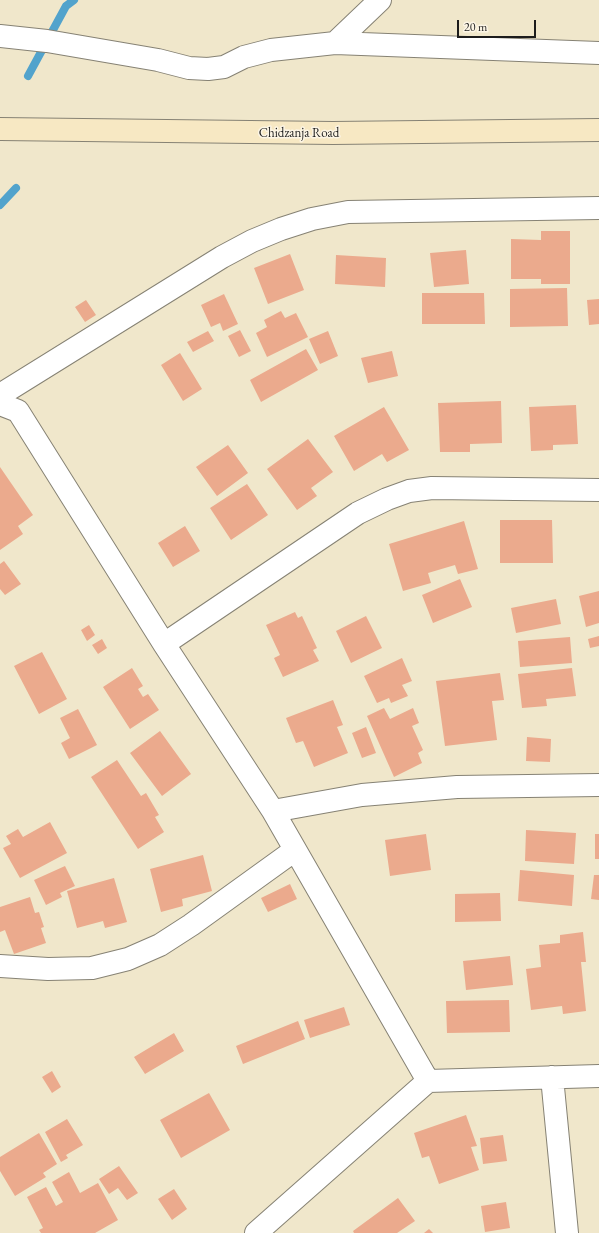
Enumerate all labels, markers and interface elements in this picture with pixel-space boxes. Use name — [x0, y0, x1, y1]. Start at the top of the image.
scale bar — [459, 12, 538, 38]
text: 20 m — [464, 19, 487, 35]
street label: Chidzanja Road — [259, 125, 339, 141]

